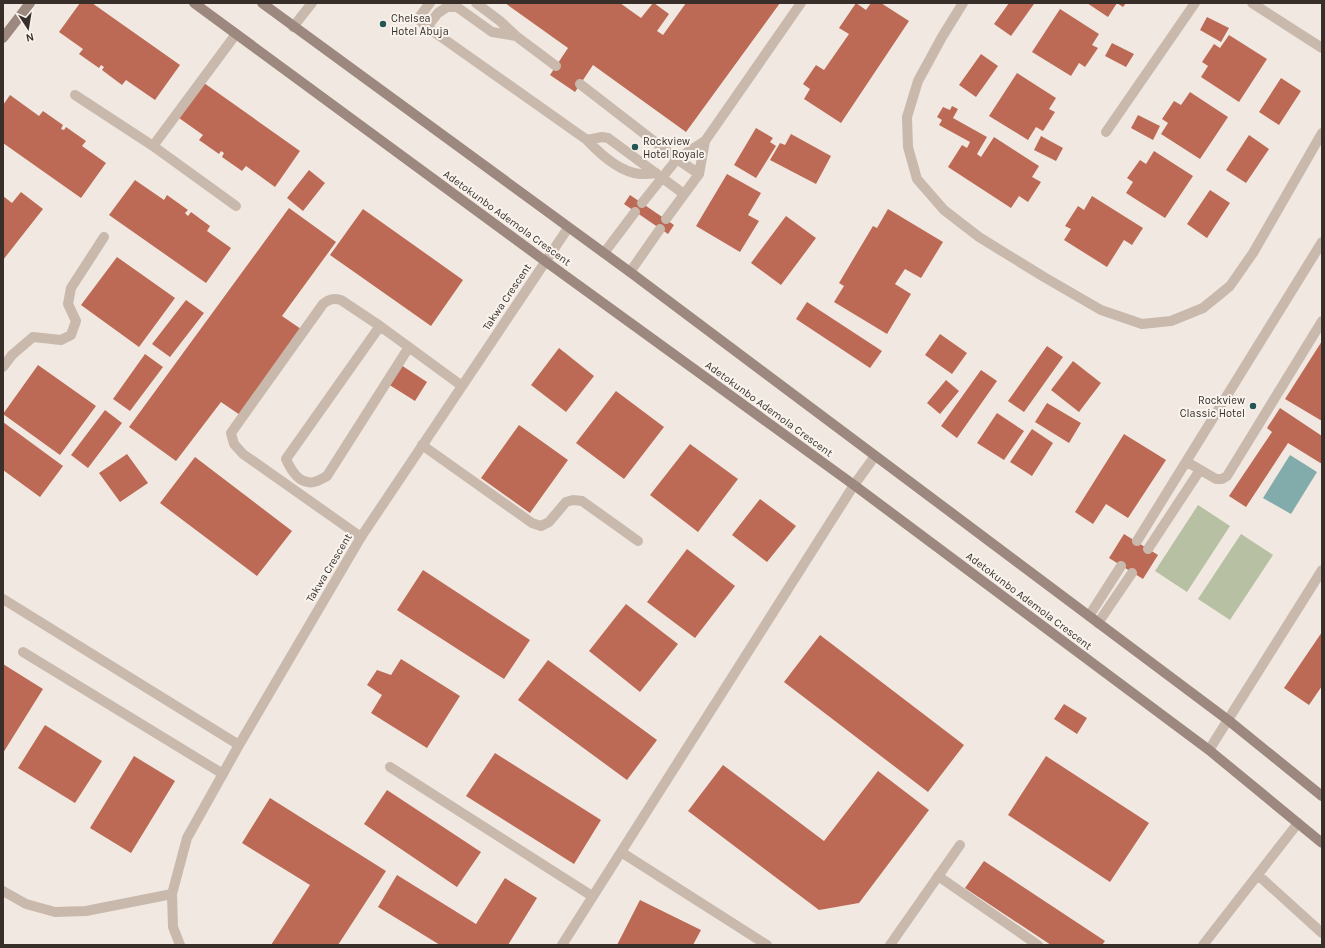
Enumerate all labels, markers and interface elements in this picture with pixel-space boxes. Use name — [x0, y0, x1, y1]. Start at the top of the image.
north arrow — [8, 8, 48, 48]
place label: Chelsea Hotel Abuja — [391, 12, 449, 38]
marker: Chelsea Hotel Abuja — [378, 19, 388, 29]
text: N — [25, 30, 35, 44]
place label: Rockview Hotel Royale — [643, 135, 705, 161]
marker: Rockview Hotel Royale — [630, 142, 640, 152]
street label: Adetokunbo Ademola Crescent — [441, 167, 573, 269]
street label: Takwa Crescent — [480, 261, 534, 333]
street label: Adetokunbo Ademola Crescent — [703, 358, 835, 460]
place label: Rockview Classic Hotel — [1180, 394, 1245, 420]
marker: Rockview Classic Hotel — [1248, 401, 1258, 411]
street label: Takwa Crescent — [303, 531, 355, 605]
street label: Adetokunbo Ademola Crescent — [964, 549, 1094, 653]

